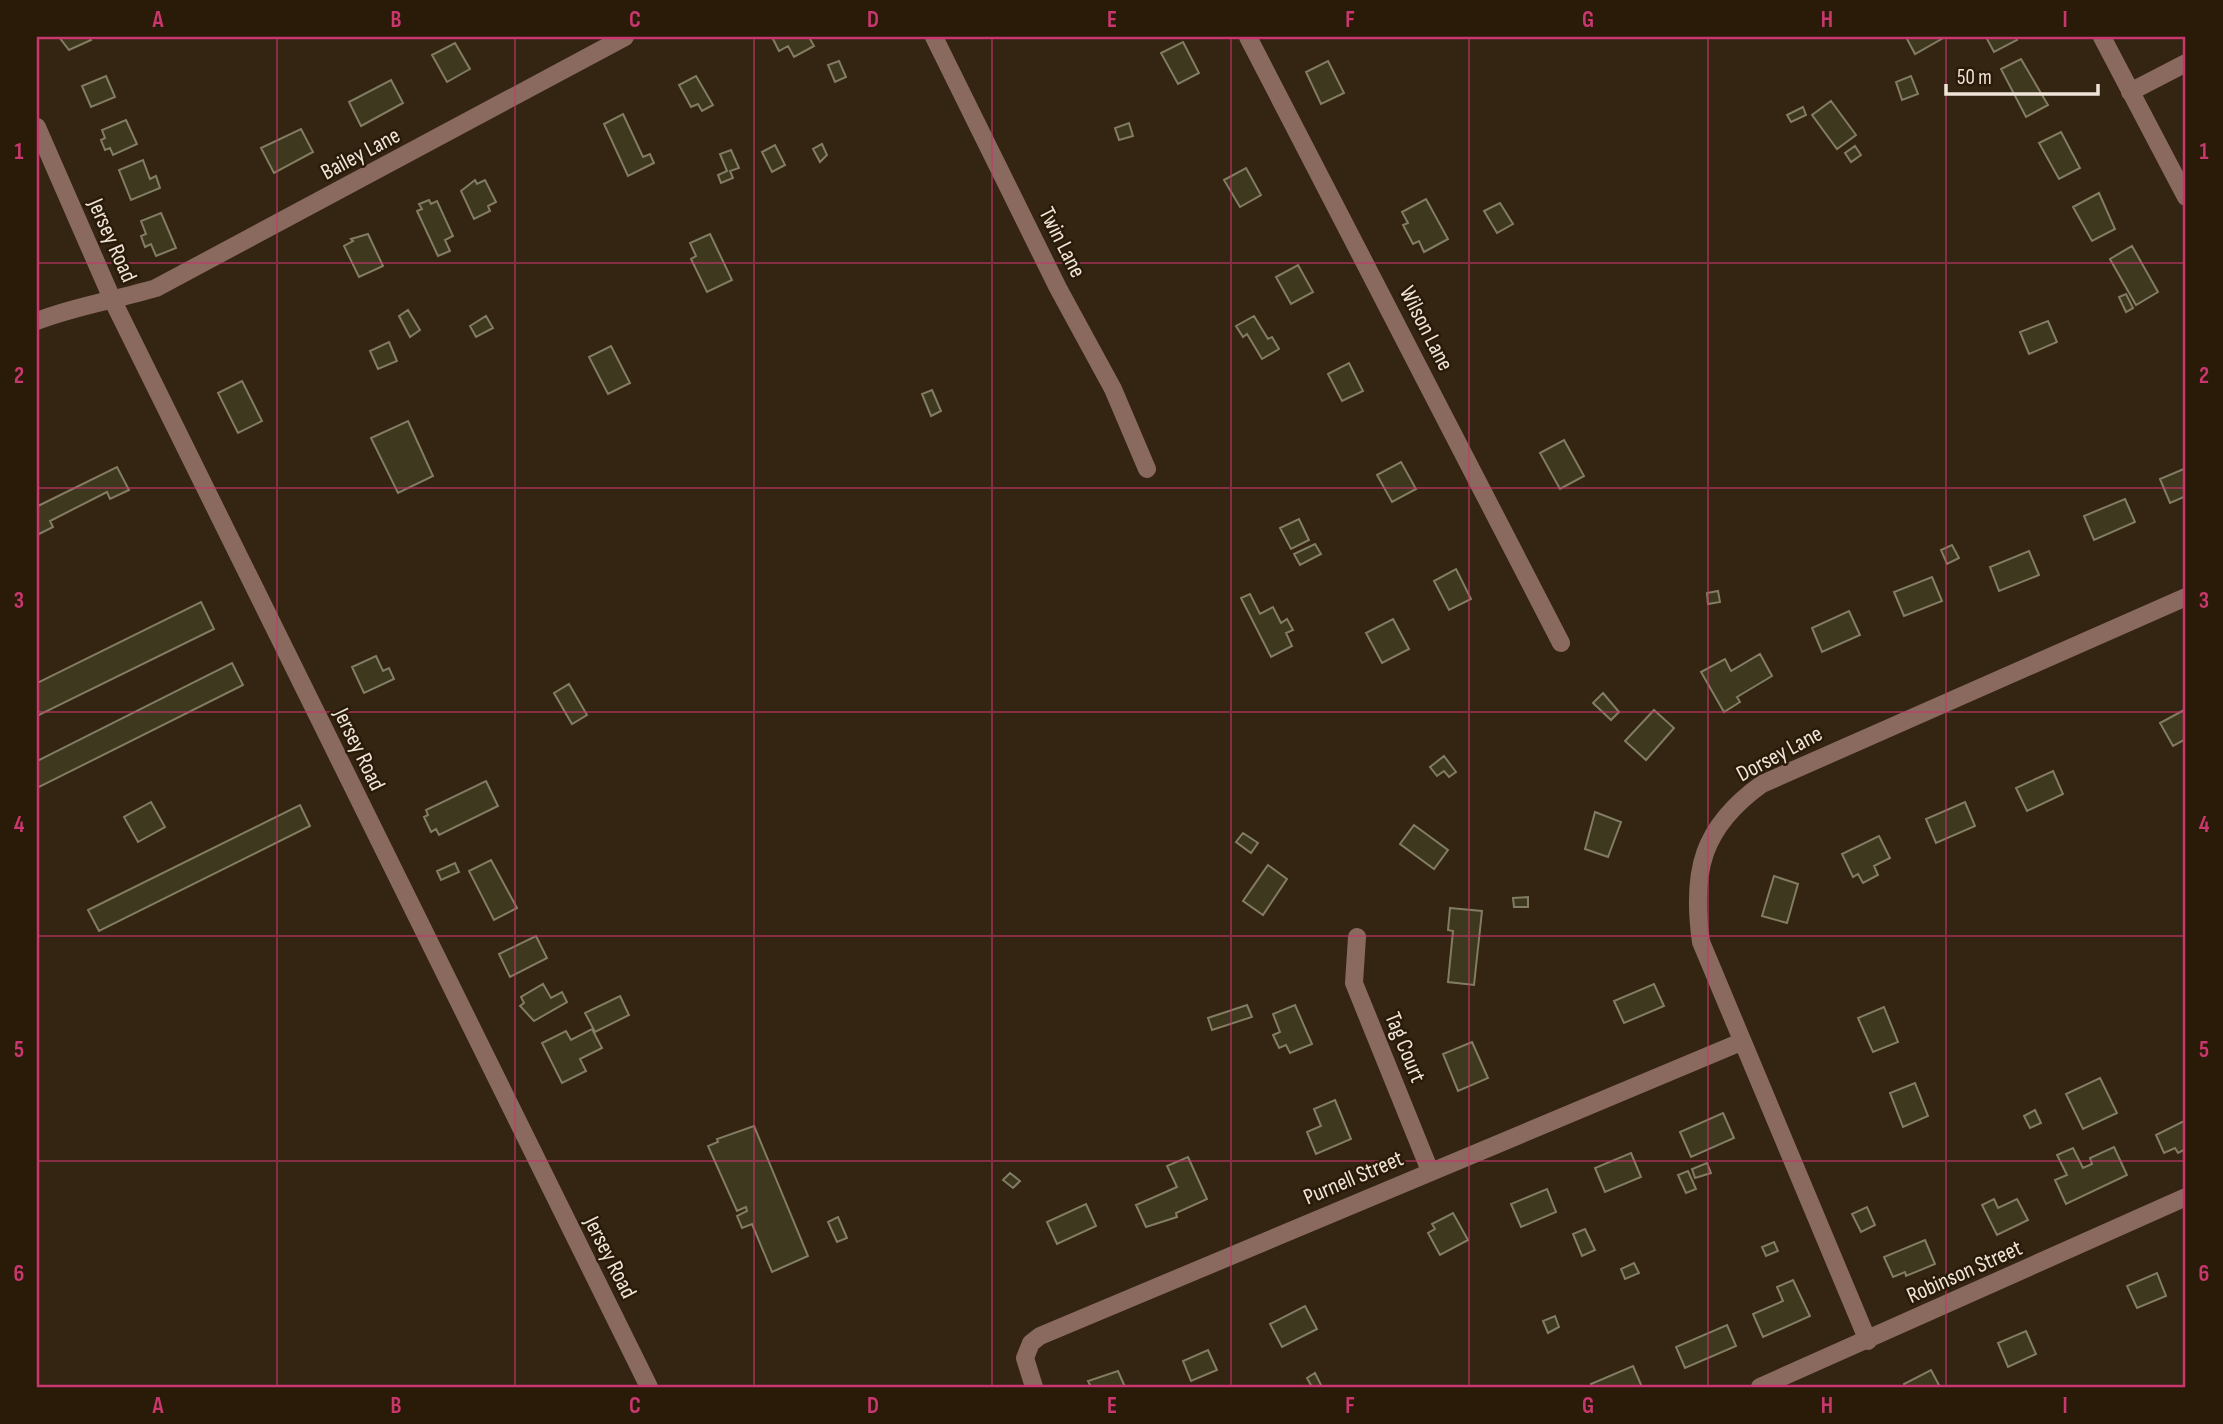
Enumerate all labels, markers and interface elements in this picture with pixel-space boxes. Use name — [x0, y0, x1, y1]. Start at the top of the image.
text: A — [152, 6, 165, 34]
text: B — [391, 6, 402, 34]
text: C — [629, 6, 641, 34]
text: D — [867, 6, 879, 34]
text: E — [1107, 6, 1117, 34]
text: F — [1345, 6, 1355, 34]
text: G — [1582, 6, 1594, 34]
text: H — [1821, 6, 1833, 34]
text: I — [2062, 6, 2068, 34]
scale bar — [1946, 52, 2099, 96]
text: 50 m — [1957, 65, 1992, 90]
street label: Bailey Lane — [316, 121, 405, 186]
text: 1 — [14, 138, 24, 166]
text: 1 — [2199, 138, 2209, 166]
street label: Jersey Road — [81, 193, 143, 286]
street label: Twin Lane — [1033, 202, 1092, 282]
street label: Wilson Lane — [1393, 281, 1459, 375]
text: 2 — [14, 362, 24, 390]
text: 2 — [2199, 362, 2209, 390]
text: 3 — [14, 587, 24, 615]
text: 3 — [2199, 587, 2209, 615]
street label: Jersey Road — [327, 703, 391, 795]
street label: Dorsey Lane — [1732, 720, 1827, 788]
text: 4 — [14, 811, 25, 839]
text: 4 — [2199, 811, 2210, 839]
street label: Tag Court — [1378, 1008, 1432, 1087]
text: 5 — [14, 1036, 24, 1064]
text: 5 — [2199, 1036, 2209, 1064]
street label: Purnell Street — [1299, 1144, 1408, 1211]
street label: Jersey Road — [577, 1211, 643, 1303]
street label: Robinson Street — [1902, 1234, 2026, 1310]
text: 6 — [14, 1260, 24, 1288]
text: 6 — [2199, 1260, 2209, 1288]
text: A — [152, 1392, 165, 1420]
text: B — [391, 1392, 402, 1420]
text: C — [629, 1392, 641, 1420]
text: D — [867, 1392, 879, 1420]
text: E — [1107, 1392, 1117, 1420]
text: F — [1345, 1392, 1355, 1420]
text: G — [1582, 1392, 1594, 1420]
text: H — [1821, 1392, 1833, 1420]
text: I — [2062, 1392, 2068, 1420]

